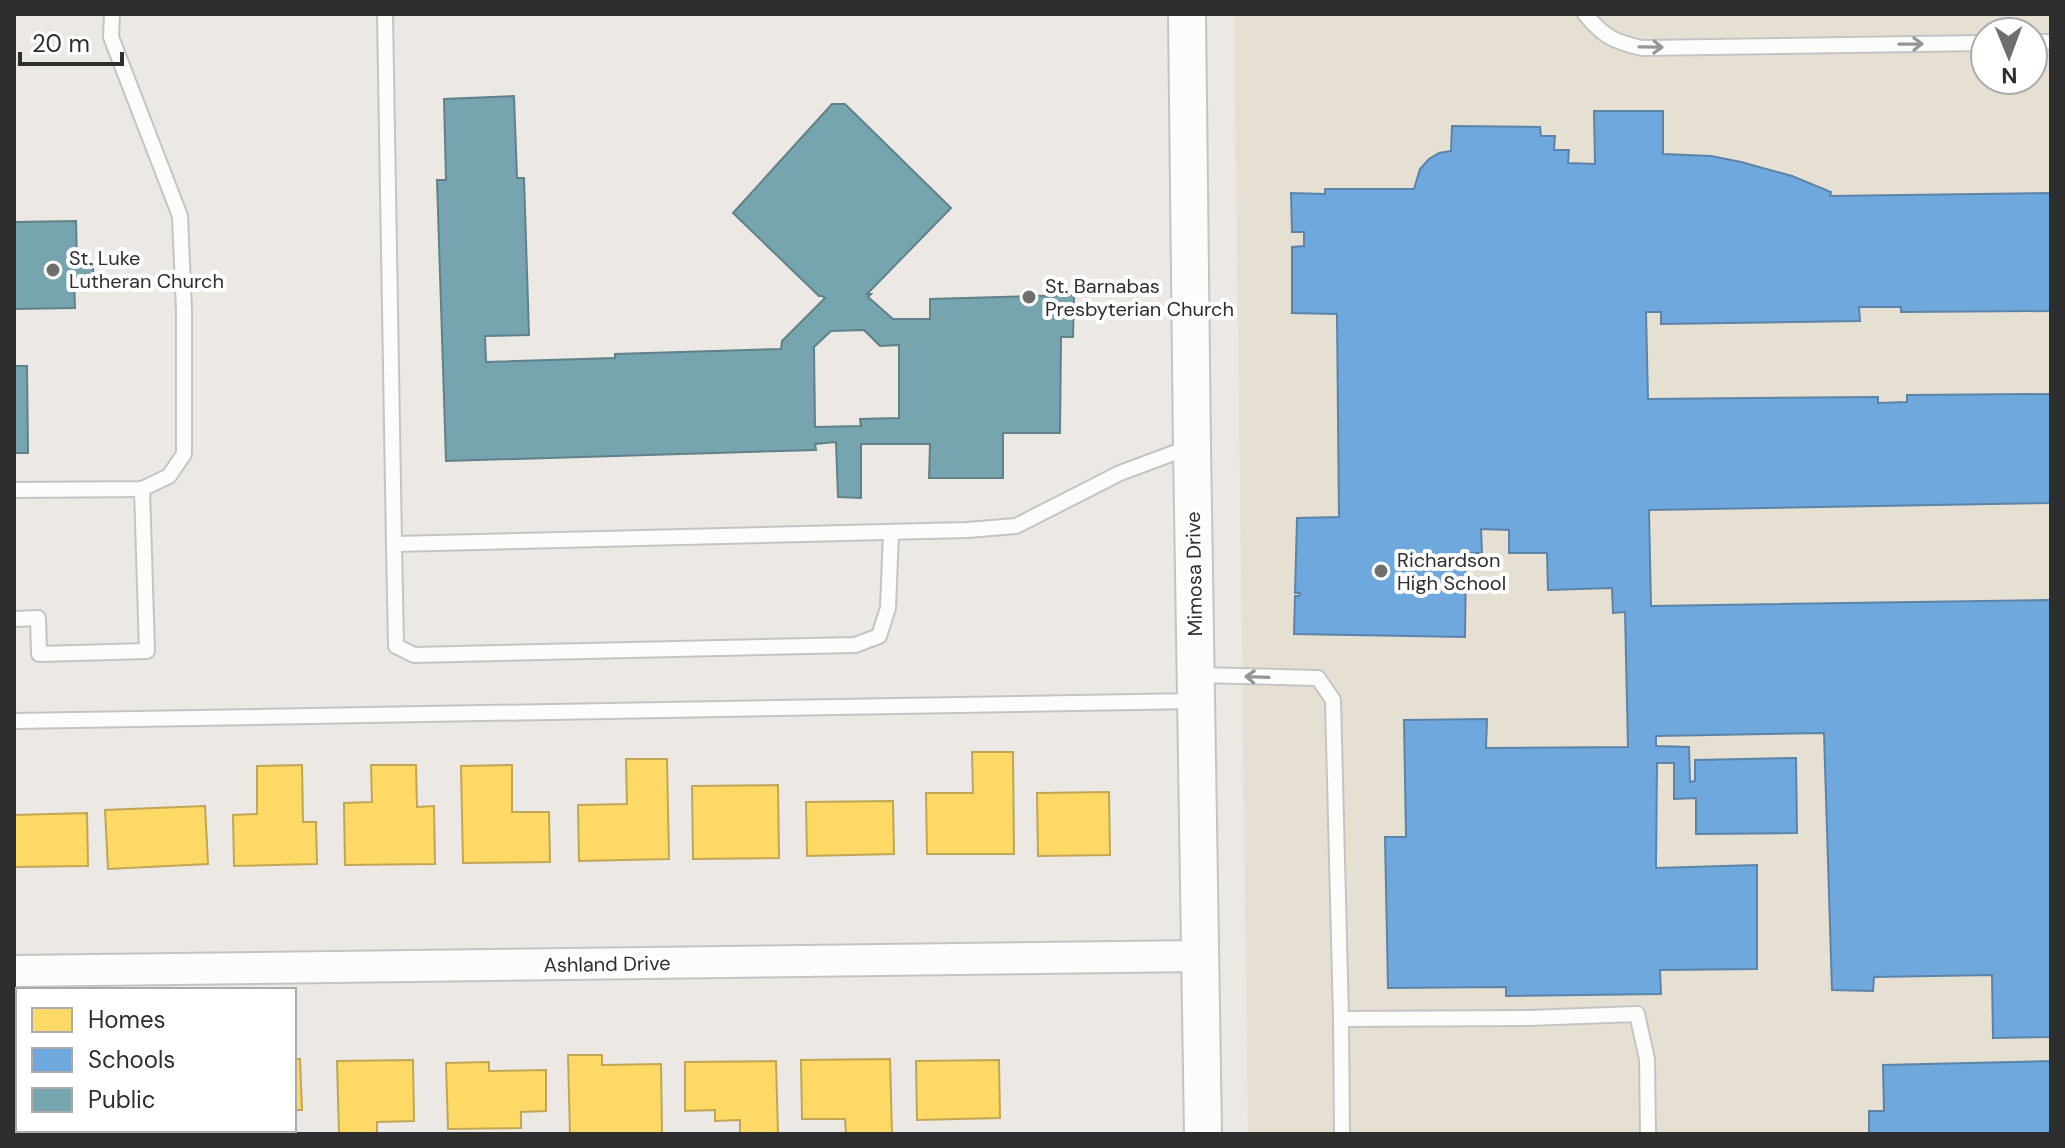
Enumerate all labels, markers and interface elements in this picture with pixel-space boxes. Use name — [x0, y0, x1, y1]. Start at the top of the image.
scale bar — [20, 16, 122, 66]
north arrow — [1969, 16, 2049, 96]
text: 20 m — [32, 28, 90, 59]
one-way arrow — [1897, 36, 1924, 52]
one-way arrow — [1637, 39, 1664, 55]
text: N — [2001, 61, 2018, 90]
place label: St. Luke Lutheran Church — [69, 245, 224, 294]
marker: St. Luke Lutheran Church — [44, 261, 62, 279]
place label: St. Barnabas Presbyterian Church — [1045, 273, 1234, 322]
marker: St. Barnabas Presbyterian Church — [1020, 288, 1038, 306]
street label: Mimosa Drive — [1180, 511, 1208, 637]
place label: Richardson High School — [1397, 547, 1506, 596]
marker: Richardson High School — [1372, 562, 1390, 580]
one-way arrow — [1244, 669, 1271, 684]
street label: Ashland Drive — [543, 950, 671, 978]
legend — [16, 988, 296, 1132]
text: Homes — [88, 1004, 166, 1035]
text: Schools — [88, 1044, 175, 1075]
text: Public — [88, 1084, 156, 1115]

